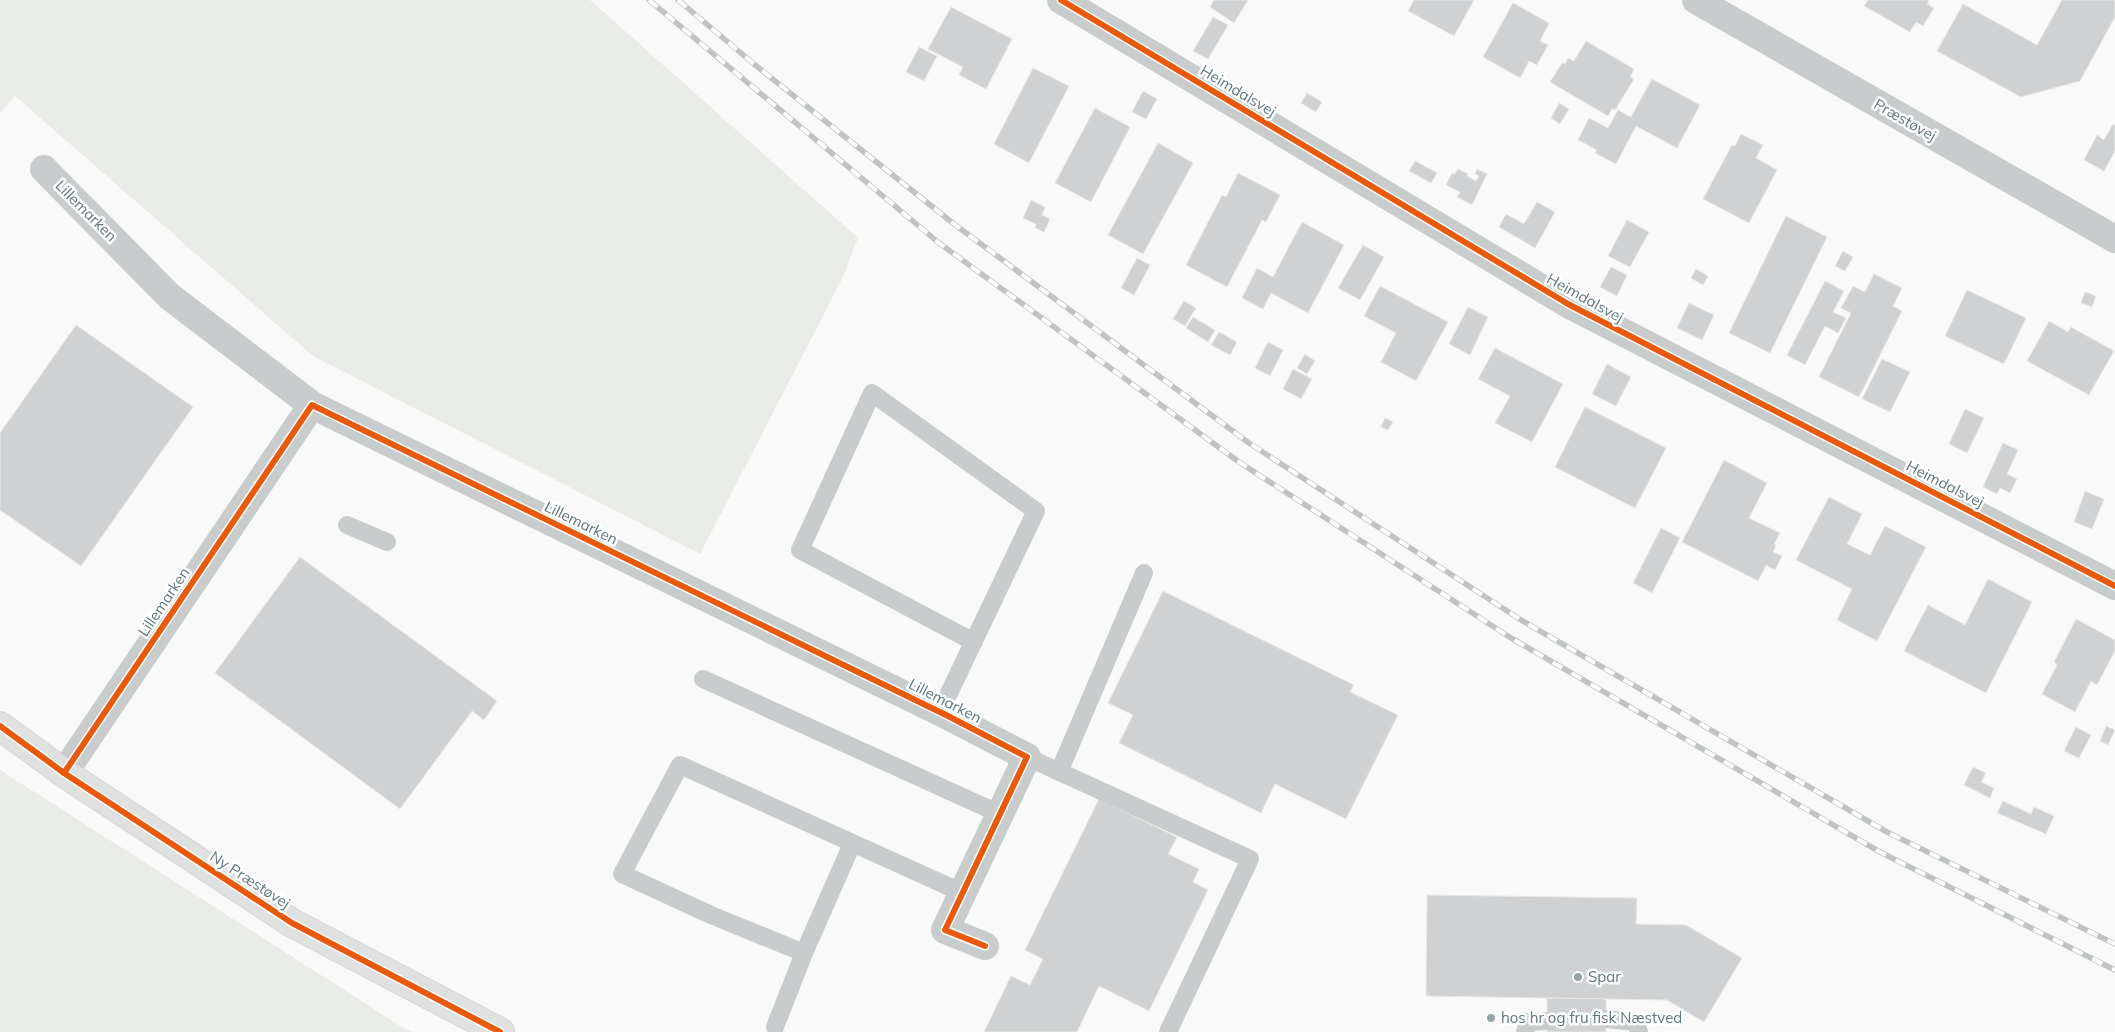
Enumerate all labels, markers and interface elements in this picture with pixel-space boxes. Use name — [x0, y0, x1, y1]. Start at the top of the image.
street label: Heimdalsvej — [1197, 61, 1280, 121]
street label: Præstøvej — [1871, 94, 1940, 145]
street label: Lillemarken — [52, 176, 121, 245]
street label: Heimdalsvej — [1544, 269, 1627, 326]
street label: Heimdalsvej — [1903, 456, 1987, 511]
street label: Lillemarken — [541, 497, 621, 548]
street label: Lillemarken — [134, 564, 194, 640]
street label: Lillemarken — [906, 674, 985, 727]
street label: Ny Præstøvej — [207, 847, 294, 913]
place label: Spar — [1588, 967, 1621, 986]
marker: Spar — [1572, 971, 1584, 983]
place label: hos hr og fru fisk Næstved — [1501, 1008, 1682, 1027]
marker: hos hr og fru fisk Næstved — [1485, 1012, 1497, 1024]

